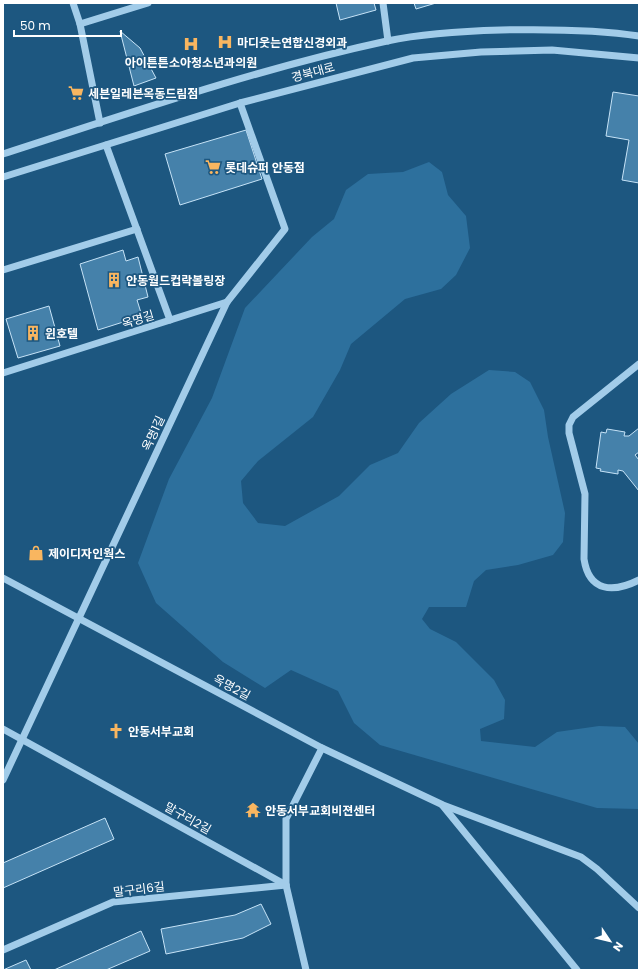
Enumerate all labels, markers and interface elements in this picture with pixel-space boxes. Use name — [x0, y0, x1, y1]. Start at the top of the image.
scale bar — [14, 12, 121, 38]
text: 50 m — [20, 17, 51, 34]
hospital icon: 마디웃는연합신경외과 — [216, 33, 234, 51]
place label: 마디웃는연합신경외과 — [237, 34, 347, 51]
hospital icon: 아이튼튼소아청소년과의원 — [182, 35, 200, 53]
place label: 아이튼튼소아청소년과의원 — [125, 54, 257, 71]
street label: 경북대로 — [289, 58, 337, 86]
supermarket icon: 세븐일레븐옥동드림점 — [67, 84, 85, 102]
place label: 세븐일레븐옥동드림점 — [88, 85, 198, 102]
supermarket icon: 롯데슈퍼 안동점 — [204, 158, 222, 176]
place label: 롯데슈퍼 안동점 — [225, 159, 305, 176]
building icon: 안동월드컵락볼링장 — [105, 271, 123, 289]
place label: 안동월드컵락볼링장 — [126, 272, 225, 289]
street label: 옥명길 — [120, 306, 156, 332]
building icon: 윈호텔 — [24, 324, 42, 342]
place label: 윈호텔 — [45, 325, 78, 342]
street label: 옥명1길 — [137, 413, 169, 453]
shop icon: 제이디자인웍스 — [27, 544, 45, 562]
place label: 제이디자인웍스 — [48, 545, 125, 562]
street label: 옥명2길 — [210, 670, 254, 704]
church icon: 안동서부교회 — [107, 722, 125, 740]
place label: 안동서부교회 — [128, 723, 194, 740]
street label: 말구리2길 — [162, 798, 214, 838]
temple icon: 안동서부교회비젼센터 — [244, 801, 262, 819]
place label: 안동서부교회비젼센터 — [265, 802, 375, 819]
street label: 말구리6길 — [112, 877, 166, 901]
north arrow — [590, 921, 630, 961]
text: N — [609, 939, 627, 955]

